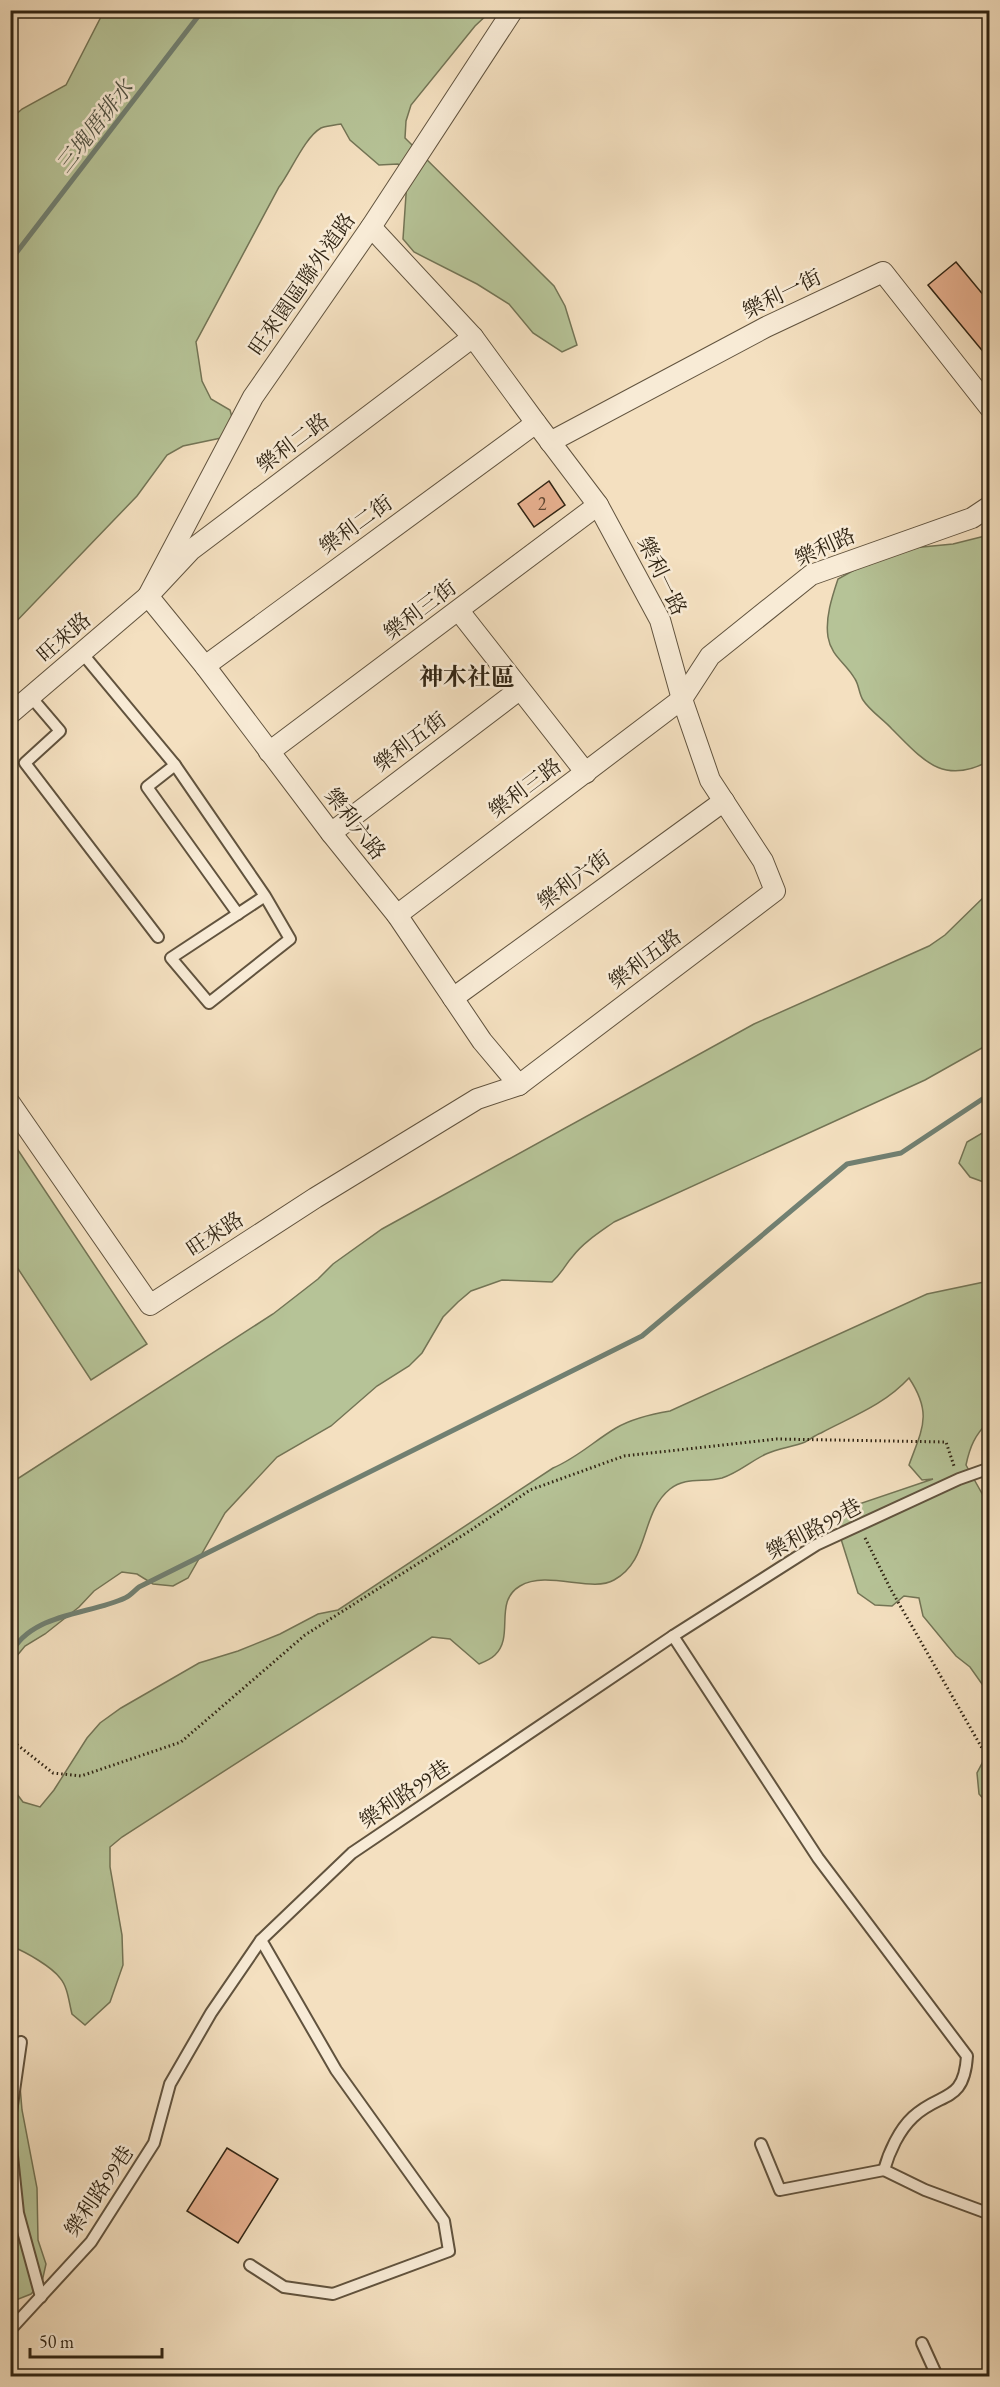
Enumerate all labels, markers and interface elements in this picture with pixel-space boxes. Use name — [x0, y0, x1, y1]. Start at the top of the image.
water label: 三塊厝排水 — [49, 72, 141, 179]
street label: 旺來園區聯外道路 — [242, 207, 361, 360]
street label: 樂利一街 — [738, 263, 825, 324]
street label: 樂利二路 — [251, 407, 334, 479]
street label: 樂利二街 — [314, 489, 398, 560]
house number: 2 — [538, 492, 547, 515]
street label: 樂利路 — [791, 521, 859, 572]
street label: 樂利一路 — [632, 532, 693, 619]
street label: 樂利三街 — [378, 574, 461, 646]
street label: 旺來路 — [31, 606, 96, 667]
district label: 神木社區 — [419, 661, 515, 692]
street label: 樂利五街 — [368, 706, 451, 778]
street label: 樂利三路 — [483, 752, 566, 824]
street label: 樂利六路 — [319, 782, 392, 865]
street label: 樂利六街 — [532, 844, 616, 915]
street label: 樂利五路 — [603, 923, 686, 995]
street label: 旺來路 — [181, 1205, 248, 1262]
street label: 樂利路99巷 — [761, 1492, 866, 1565]
street label: 樂利路99巷 — [354, 1753, 455, 1834]
street label: 樂利路99巷 — [58, 2140, 139, 2241]
scale bar — [30, 2321, 162, 2359]
text: 50 m — [39, 2330, 74, 2353]

